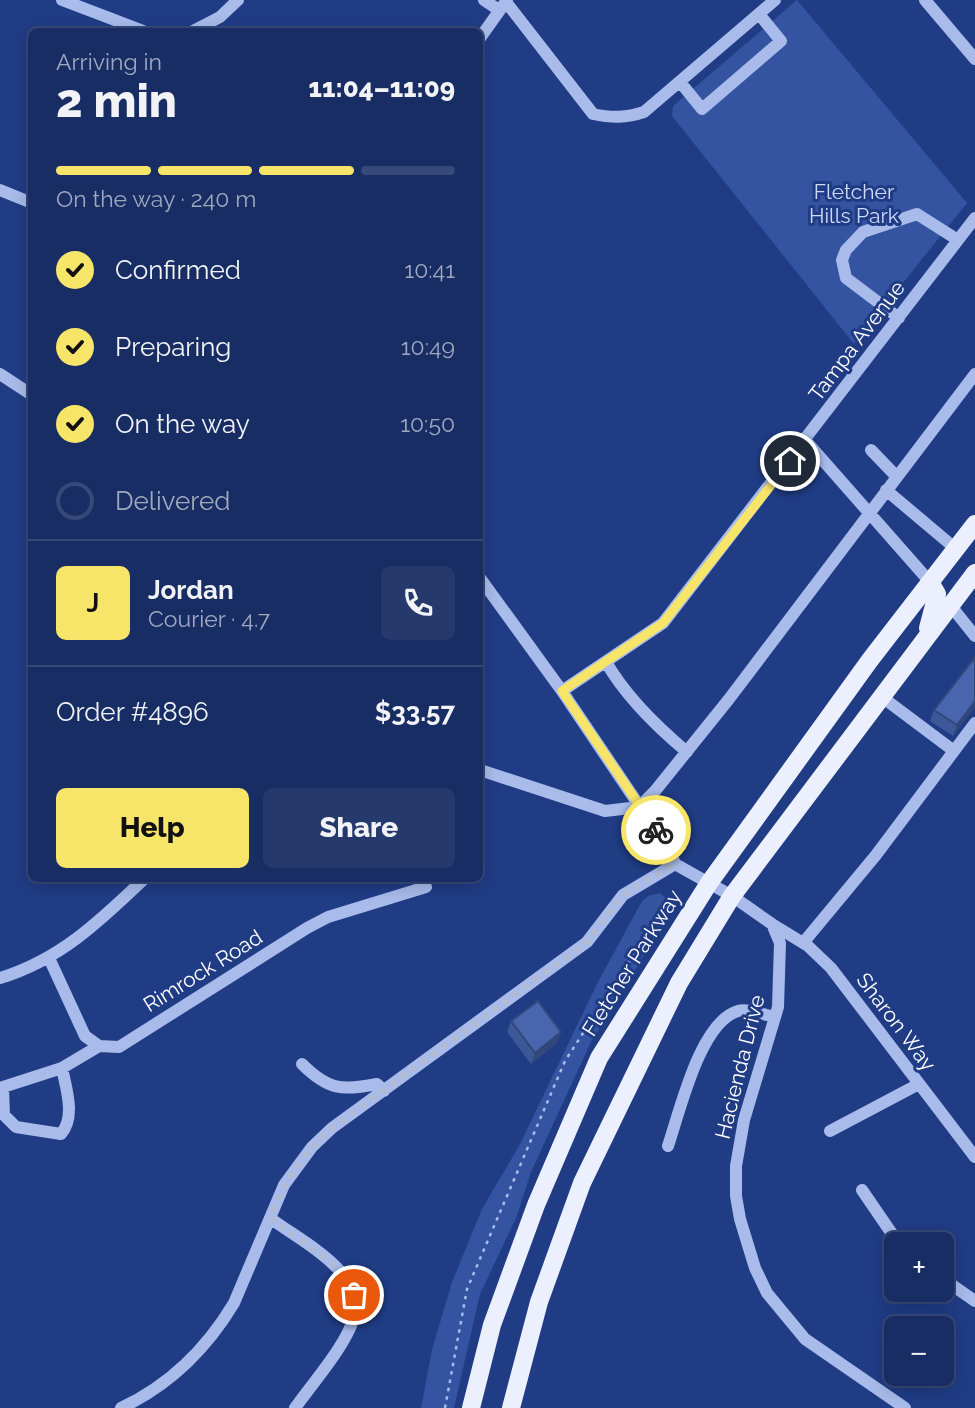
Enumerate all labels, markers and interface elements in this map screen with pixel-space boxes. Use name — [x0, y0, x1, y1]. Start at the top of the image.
text: Arriving in — [56, 48, 162, 75]
text: 11:04–11:09 — [309, 73, 455, 103]
text: 2 min — [56, 74, 177, 128]
park label: Fletcher Hills Park — [809, 179, 899, 228]
text: On the way · 240 m — [56, 185, 256, 212]
icon: check — [56, 251, 94, 289]
text: Confirmed — [115, 255, 241, 285]
text: 10:41 — [404, 256, 455, 283]
street label: Tampa Avenue — [803, 276, 910, 406]
icon: check — [56, 328, 94, 366]
text: Preparing — [115, 332, 231, 362]
text: 10:49 — [401, 333, 455, 360]
icon: check — [56, 405, 94, 443]
text: On the way — [115, 409, 250, 439]
text: 10:50 — [400, 410, 455, 437]
pin — [760, 431, 820, 491]
icon: home — [771, 442, 809, 480]
text: Delivered — [115, 486, 230, 516]
button: phone — [381, 566, 455, 640]
text: Jordan — [148, 575, 234, 605]
text: J — [87, 588, 99, 618]
text: Courier · 4.7 — [148, 605, 270, 632]
text: Order #4896 — [56, 697, 209, 727]
text: $33.57 — [375, 697, 455, 727]
button: Help — [56, 788, 249, 868]
button: Share — [263, 788, 455, 868]
courier — [621, 795, 691, 865]
icon: bike — [637, 811, 675, 849]
street label: Fletcher Parkway — [577, 885, 687, 1040]
street label: Rimrock Road — [139, 924, 267, 1017]
street label: Sharon Way — [851, 968, 941, 1076]
street label: Hacienda Drive — [710, 992, 769, 1141]
map controls — [884, 1232, 954, 1386]
button: + — [884, 1232, 954, 1302]
pin — [324, 1265, 384, 1325]
icon: bag — [335, 1276, 373, 1314]
button: − — [884, 1316, 954, 1386]

